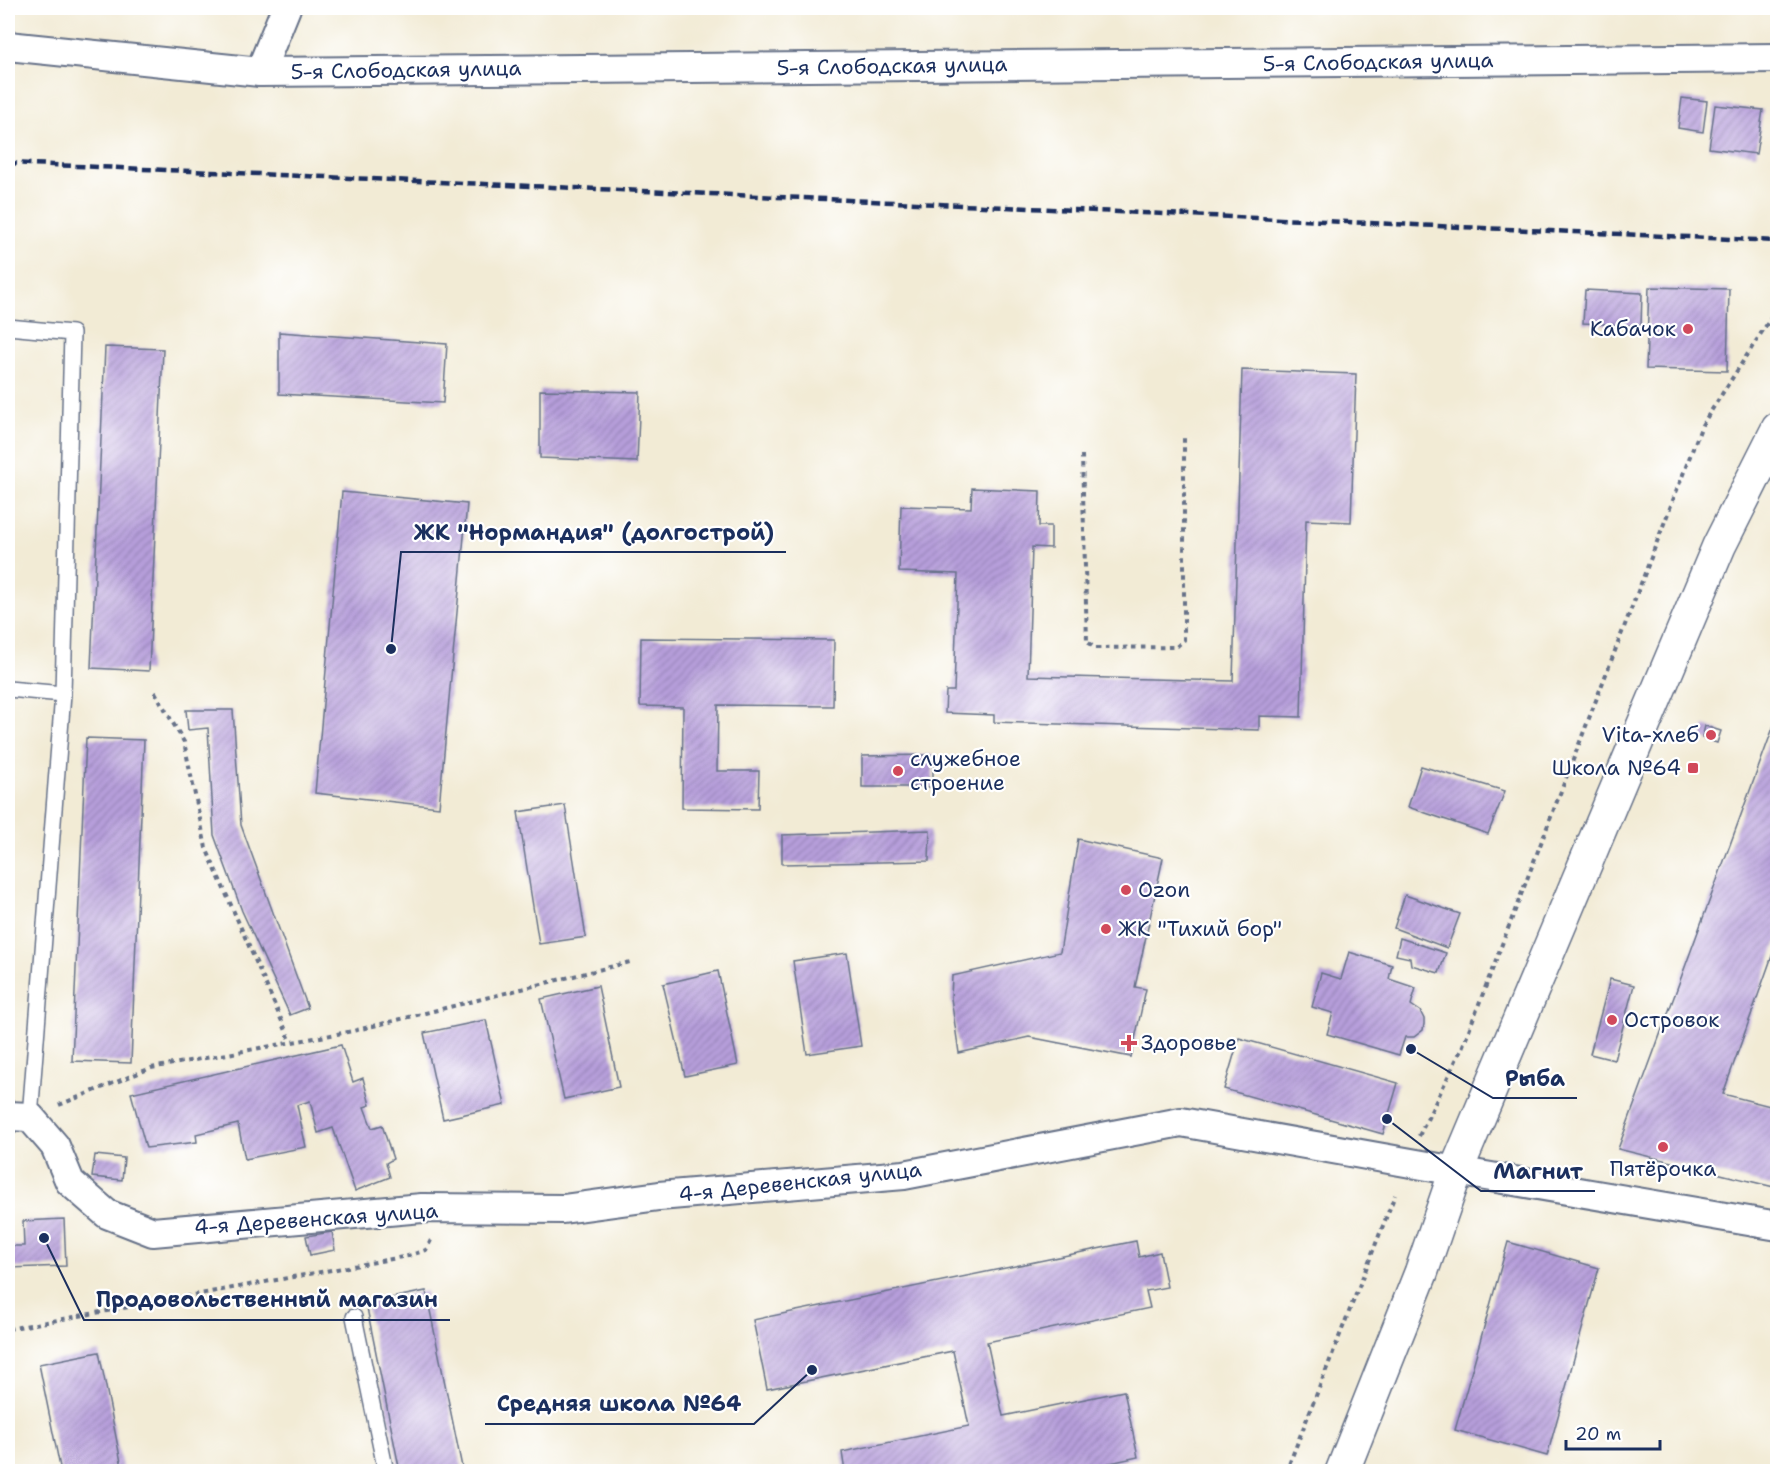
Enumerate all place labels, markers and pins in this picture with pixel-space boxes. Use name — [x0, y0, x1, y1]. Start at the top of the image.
place label: Кабачок — [1590, 315, 1676, 343]
marker: Кабачок — [1681, 322, 1695, 336]
callout: ЖК "Нормандия" (долгострой) — [401, 512, 786, 552]
place label: Vita-хлеб — [1601, 721, 1699, 749]
marker: Vita-хлеб — [1704, 728, 1718, 742]
place label: служебное строение — [910, 745, 1021, 797]
place label: Школа №64 — [1552, 754, 1681, 782]
marker: Школа №64 — [1686, 761, 1700, 775]
marker: служебное строение — [891, 764, 905, 778]
place label: Ozon — [1138, 876, 1190, 904]
marker: Ozon — [1119, 883, 1133, 897]
place label: ЖК "Тихий бор" — [1118, 915, 1282, 943]
marker: ЖК "Тихий бор" — [1099, 922, 1113, 936]
place label: Островок — [1624, 1006, 1720, 1034]
marker: Островок — [1605, 1013, 1619, 1027]
place label: Здоровье — [1141, 1029, 1237, 1057]
marker: Здоровье — [1122, 1036, 1136, 1050]
callout: Рыба — [1493, 1058, 1577, 1098]
marker: Пятёрочка — [1656, 1140, 1670, 1154]
callout: Магнит — [1481, 1151, 1595, 1191]
place label: Пятёрочка — [1610, 1155, 1716, 1183]
callout: Продовольственный магазин — [84, 1280, 450, 1320]
callout: Средняя школа №64 — [485, 1384, 754, 1424]

